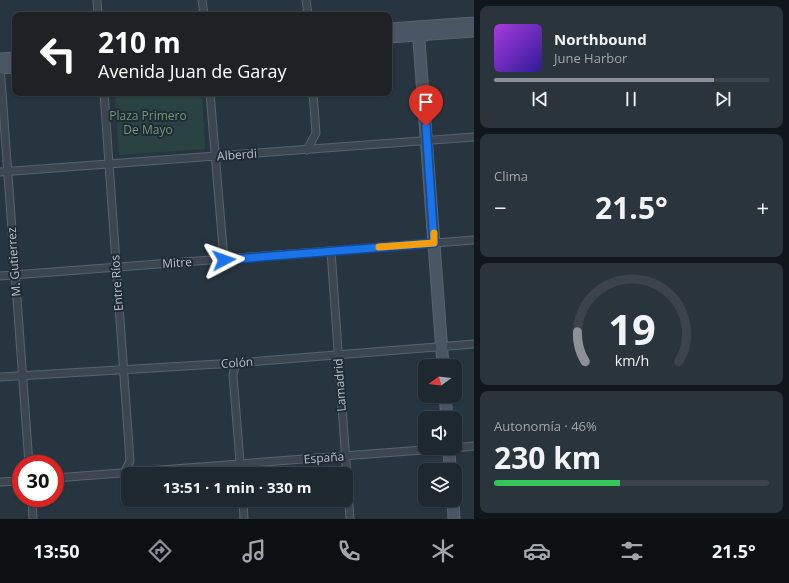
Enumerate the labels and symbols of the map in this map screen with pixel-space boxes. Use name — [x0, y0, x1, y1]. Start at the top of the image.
pin — [409, 85, 443, 126]
park label: Plaza Primero De Mayo — [109, 107, 187, 138]
street label: Alberdi — [216, 145, 258, 164]
street label: M. Gutierrez — [3, 226, 24, 297]
position arrow — [203, 239, 245, 281]
street label: Mitre — [162, 253, 193, 272]
street label: Entre Ríos — [106, 254, 127, 312]
street label: Colón — [220, 353, 254, 372]
street label: Lamadrid — [329, 358, 350, 412]
north arrow — [418, 359, 462, 403]
street label: España — [303, 448, 345, 467]
speed limit sign: 30 — [12, 455, 64, 507]

